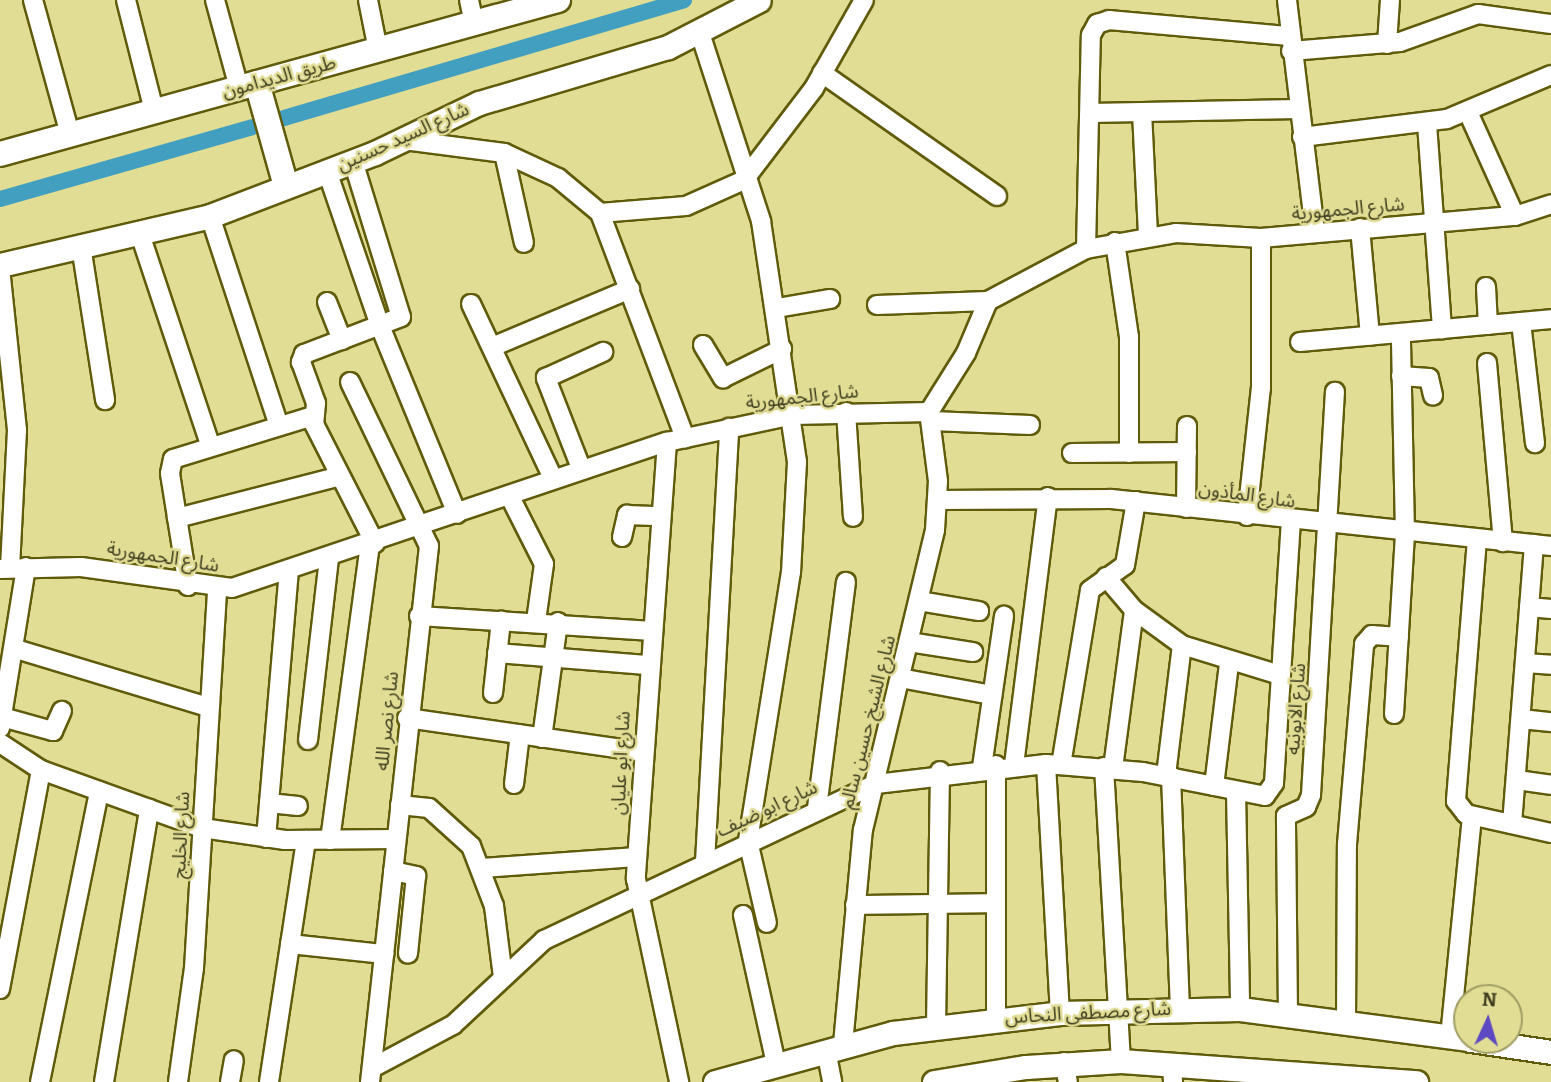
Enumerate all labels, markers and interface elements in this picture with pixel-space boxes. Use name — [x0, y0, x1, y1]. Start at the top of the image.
street label: طريق الديدامون — [220, 51, 338, 103]
street label: شارع السيد حسنين — [333, 98, 473, 176]
street label: شارع الجمهورية — [1291, 193, 1405, 225]
street label: شارع الجمهورية — [744, 380, 860, 414]
street label: شارع المأذون — [1197, 477, 1297, 513]
street label: شارع الجمهورية — [105, 537, 221, 577]
street label: شارع الشيخ حسين سالم — [835, 633, 901, 811]
street label: شارع الابونيه — [1281, 662, 1311, 756]
street label: شارع نصر الله — [370, 670, 404, 772]
street label: شارع ابو عليان — [607, 710, 635, 816]
street label: شارع ابو ضيف — [713, 776, 821, 842]
street label: شارع الخليج — [167, 791, 195, 879]
north arrow — [1453, 984, 1523, 1054]
text: N — [1481, 988, 1497, 1012]
street label: شارع مصطفى النحاس — [1004, 997, 1172, 1029]

